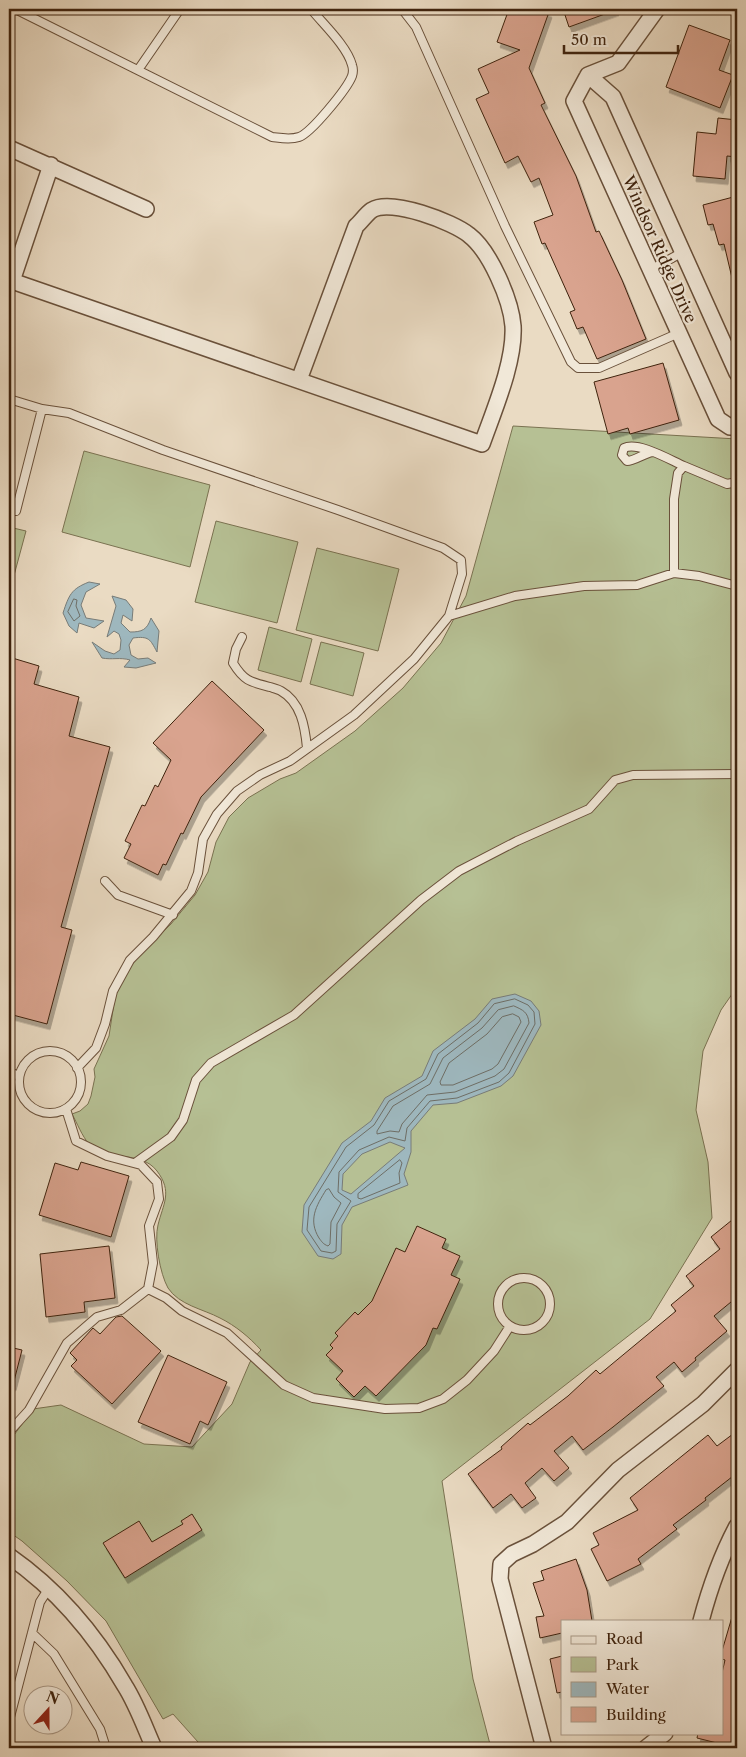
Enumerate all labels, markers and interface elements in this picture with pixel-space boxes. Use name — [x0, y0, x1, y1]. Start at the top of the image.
scale bar — [564, 22, 677, 54]
text: 50 m — [571, 30, 607, 49]
street label: Windsor Ridge Drive — [618, 171, 702, 326]
legend — [561, 1620, 724, 1734]
text: Road — [606, 1629, 643, 1648]
text: Park — [606, 1655, 640, 1674]
text: Water — [605, 1679, 650, 1698]
north arrow — [22, 1684, 72, 1734]
text: N — [44, 1687, 62, 1708]
text: Building — [606, 1705, 666, 1724]

